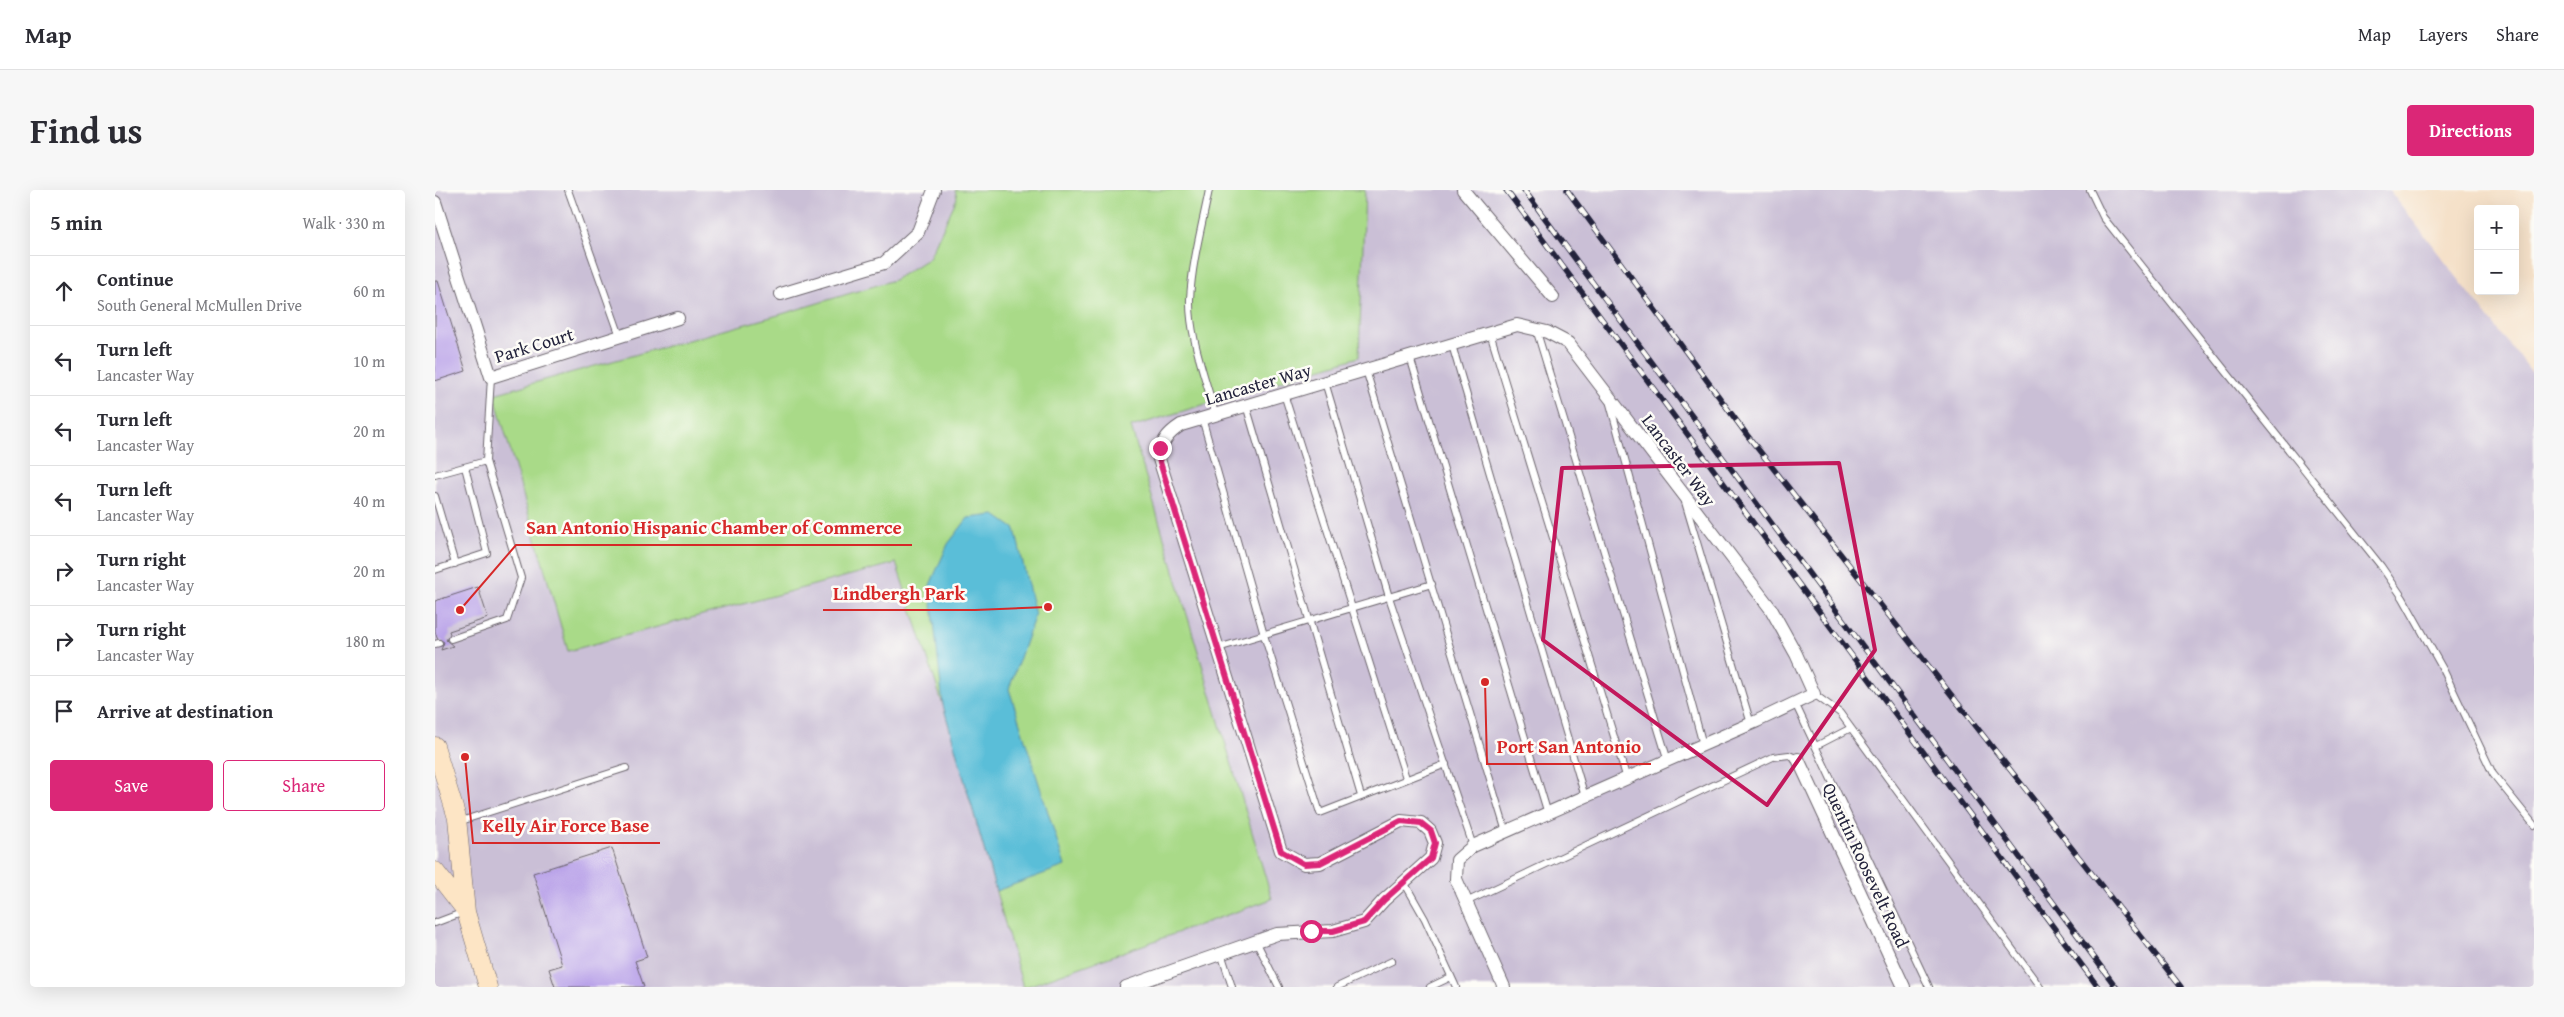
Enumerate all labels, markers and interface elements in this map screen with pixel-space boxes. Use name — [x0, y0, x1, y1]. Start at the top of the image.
text: Map — [25, 17, 72, 52]
text: Map — [2358, 21, 2391, 48]
text: Layers — [2419, 21, 2468, 48]
text: Share — [2496, 21, 2539, 48]
text: Find us — [30, 105, 143, 156]
button: Directions — [2407, 105, 2534, 156]
map controls — [2474, 205, 2519, 295]
button: + — [2474, 205, 2519, 250]
text: 5 min — [50, 207, 102, 238]
text: Walk · 330 m — [302, 211, 385, 235]
button: − — [2474, 250, 2519, 295]
text: Continue — [97, 265, 174, 293]
icon: ahead — [50, 277, 78, 305]
text: 60 m — [353, 279, 385, 303]
text: South General McMullen Drive — [97, 293, 302, 317]
street label: Park Court — [491, 320, 577, 370]
text: Turn left — [97, 335, 172, 363]
icon: left — [50, 347, 78, 375]
text: 10 m — [353, 349, 385, 373]
street label: Lancaster Way — [1202, 356, 1314, 412]
text: Lancaster Way — [97, 363, 194, 387]
text: Turn left — [97, 405, 172, 433]
street label: Lancaster Way — [1635, 408, 1723, 512]
icon: left — [50, 417, 78, 445]
text: 20 m — [353, 419, 385, 443]
text: Lancaster Way — [97, 433, 194, 457]
route end — [1149, 437, 1172, 460]
text: Turn left — [97, 475, 172, 503]
icon: left — [50, 487, 78, 515]
text: 40 m — [353, 489, 385, 513]
text: Lancaster Way — [97, 503, 194, 527]
callout: San Antonio Hispanic Chamber of Commerce — [516, 511, 912, 545]
text: San Antonio Hispanic Chamber of Commerce — [526, 513, 902, 541]
text: Turn right — [97, 545, 186, 573]
icon: right — [50, 557, 78, 585]
text: 20 m — [353, 559, 385, 583]
text: Lancaster Way — [97, 573, 194, 597]
callout: Lindbergh Park — [823, 576, 975, 610]
text: Lindbergh Park — [833, 579, 965, 607]
text: Turn right — [97, 615, 186, 643]
icon: right — [50, 627, 78, 655]
text: 180 m — [345, 629, 385, 653]
text: Lancaster Way — [97, 643, 194, 667]
icon: arrive — [50, 697, 78, 725]
text: Arrive at destination — [97, 697, 273, 725]
callout: Port San Antonio — [1487, 730, 1651, 764]
text: Port San Antonio — [1497, 732, 1641, 760]
button: Save — [50, 760, 213, 811]
button: Share — [223, 760, 385, 811]
street label: Quentin Roosevelt Road — [1816, 778, 1916, 952]
callout: Kelly Air Force Base — [473, 809, 660, 843]
text: Kelly Air Force Base — [483, 811, 649, 839]
route start — [1300, 920, 1323, 943]

